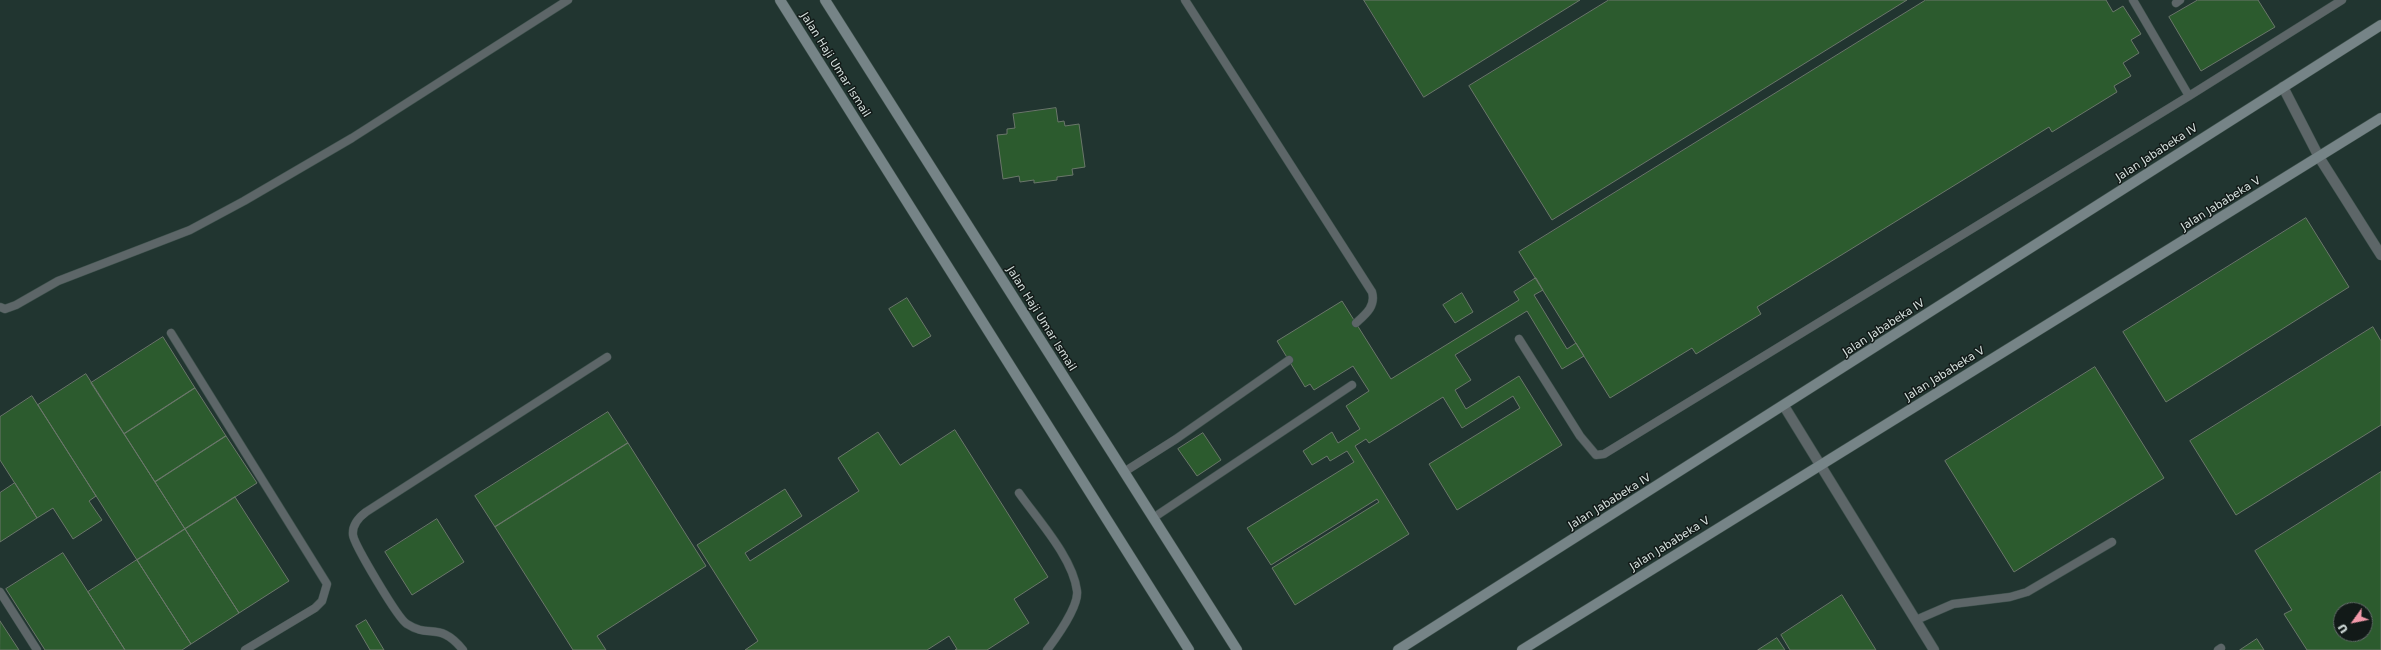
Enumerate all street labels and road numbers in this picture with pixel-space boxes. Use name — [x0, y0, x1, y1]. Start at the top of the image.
street label: Jalan Haji Umar Ismail — [797, 10, 873, 120]
street label: Jalan Jababeka IV — [2114, 122, 2200, 184]
street label: Jalan Jababeka V — [2179, 174, 2263, 234]
street label: Jalan Haji Umar Ismail — [1003, 264, 1079, 374]
street label: Jalan Jababeka IV — [1841, 297, 1927, 359]
street label: Jalan Jababeka V — [1903, 344, 1987, 404]
street label: Jalan Jababeka IV — [1566, 471, 1654, 533]
street label: Jalan Jababeka V — [1628, 514, 1712, 574]

